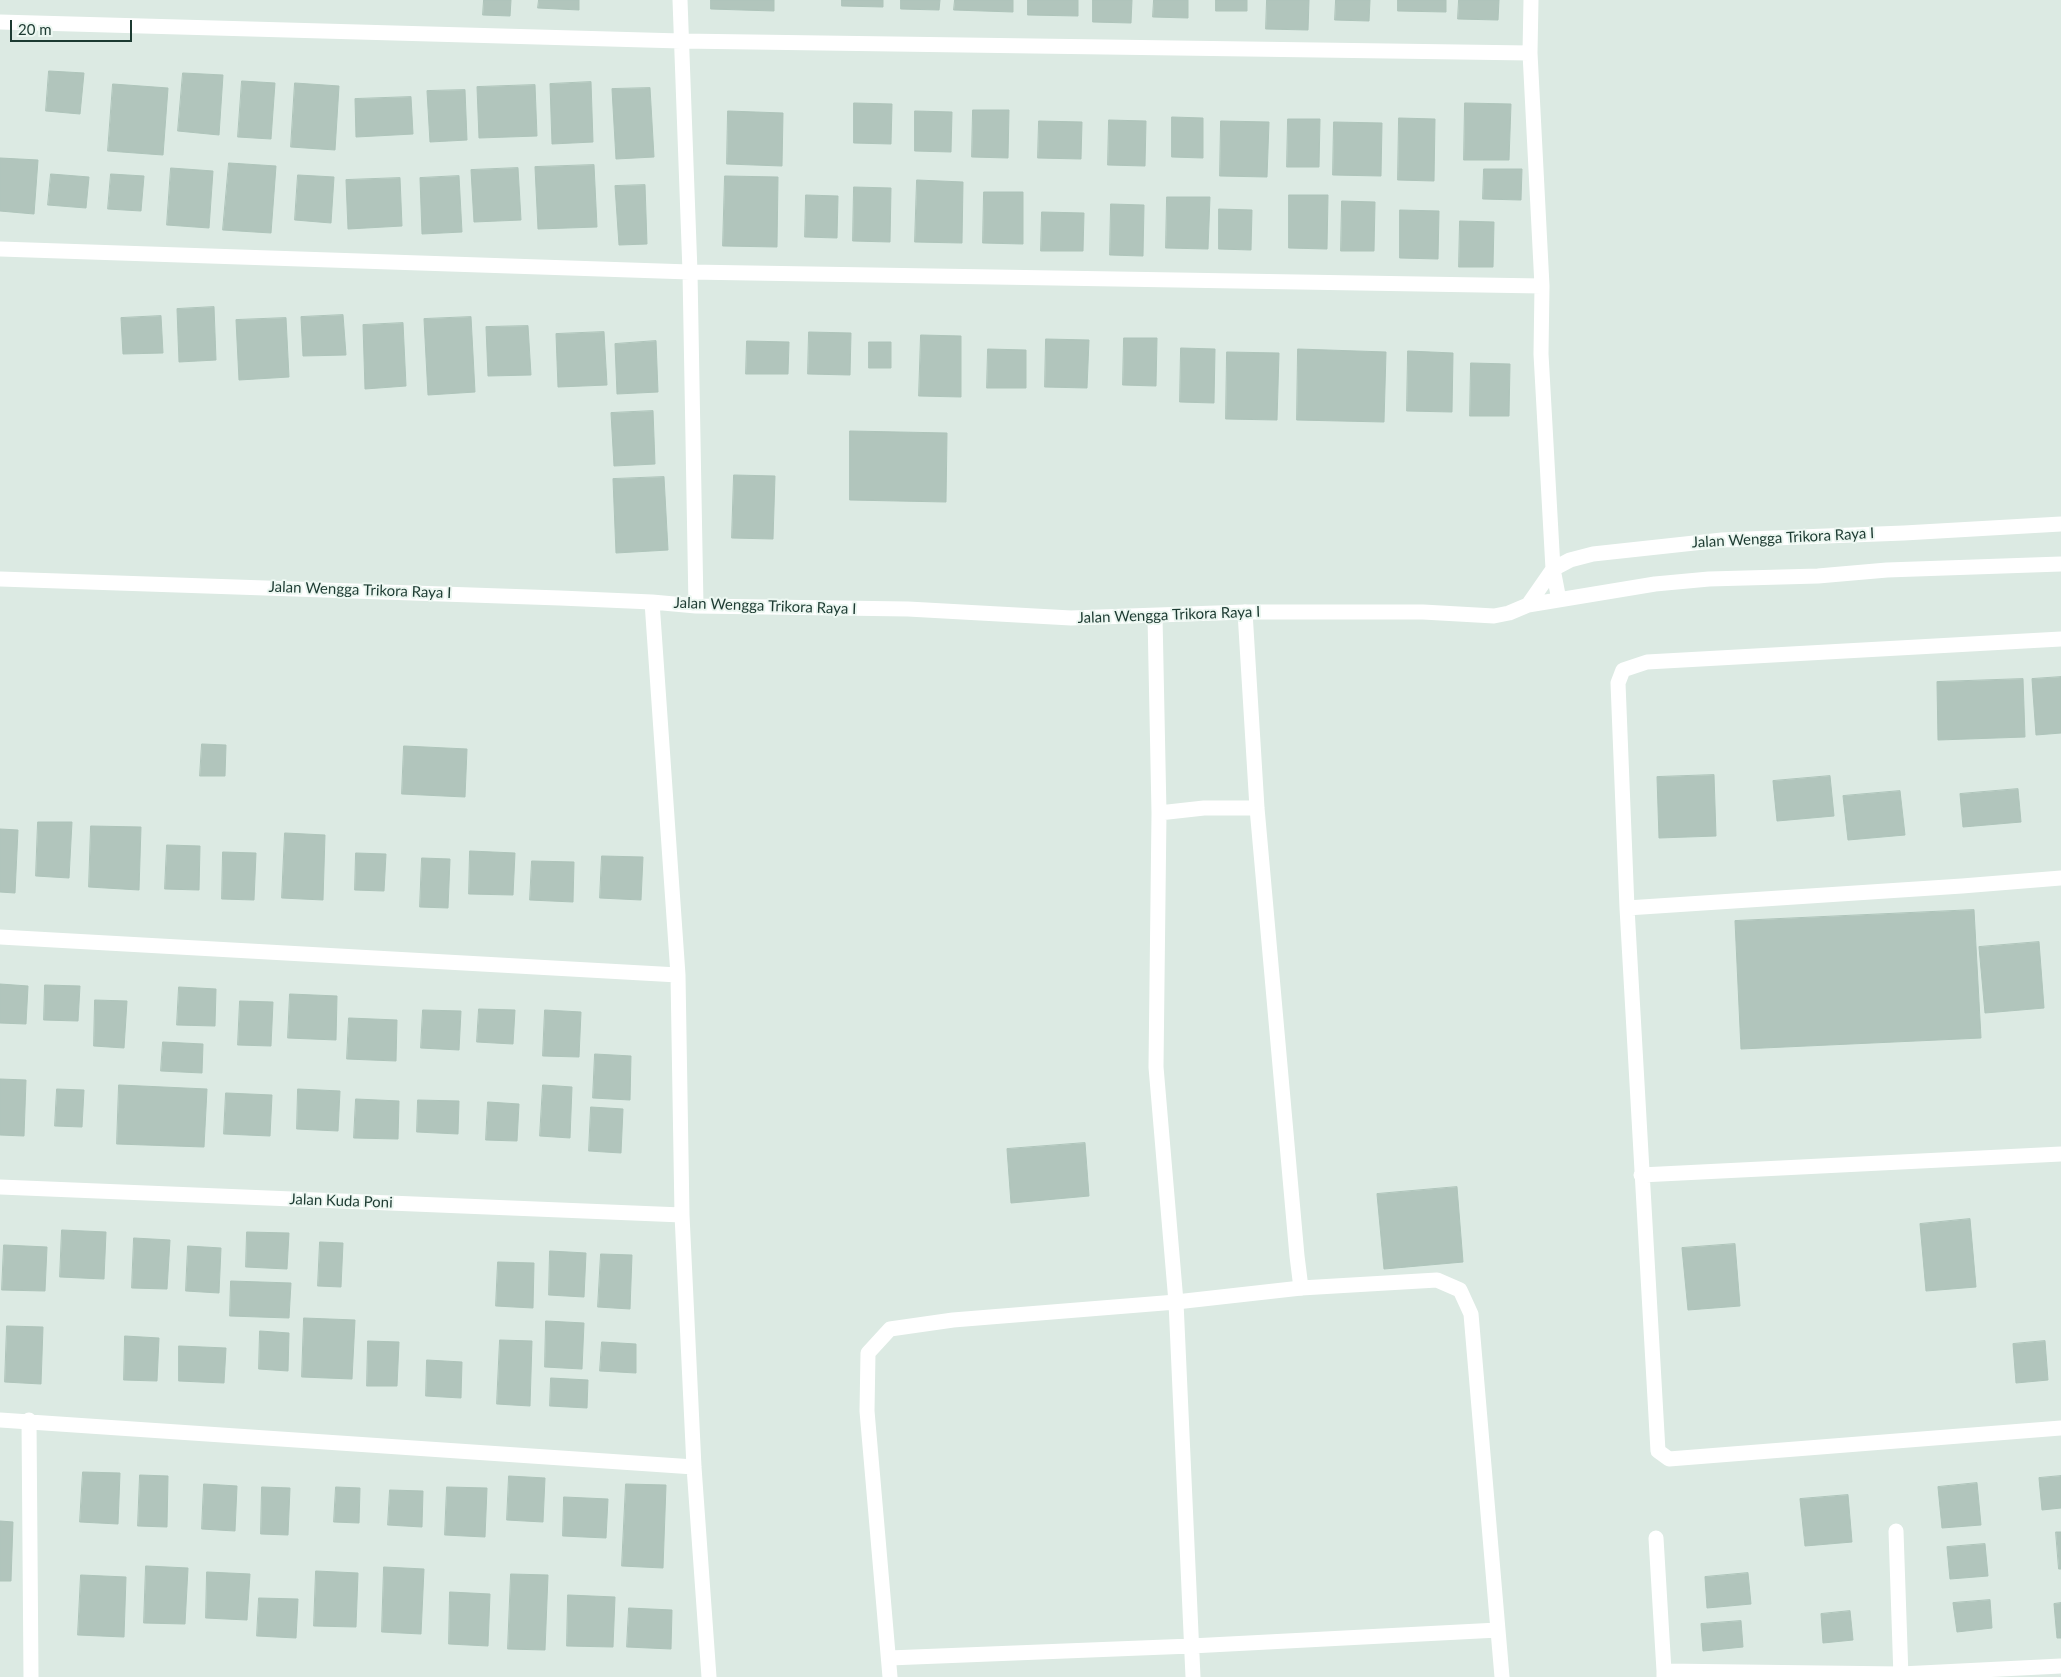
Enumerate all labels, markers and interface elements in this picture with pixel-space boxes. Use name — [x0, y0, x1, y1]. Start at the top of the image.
scale bar — [12, 10, 135, 42]
text: 20 m — [18, 20, 52, 38]
street label: Jalan Wengga Trikora Raya I — [1691, 524, 1875, 552]
street label: Jalan Wengga Trikora Raya I — [268, 578, 452, 602]
street label: Jalan Wengga Trikora Raya I — [673, 594, 857, 618]
street label: Jalan Wengga Trikora Raya I — [1077, 603, 1261, 627]
street label: Jalan Kuda Poni — [289, 1190, 393, 1212]

